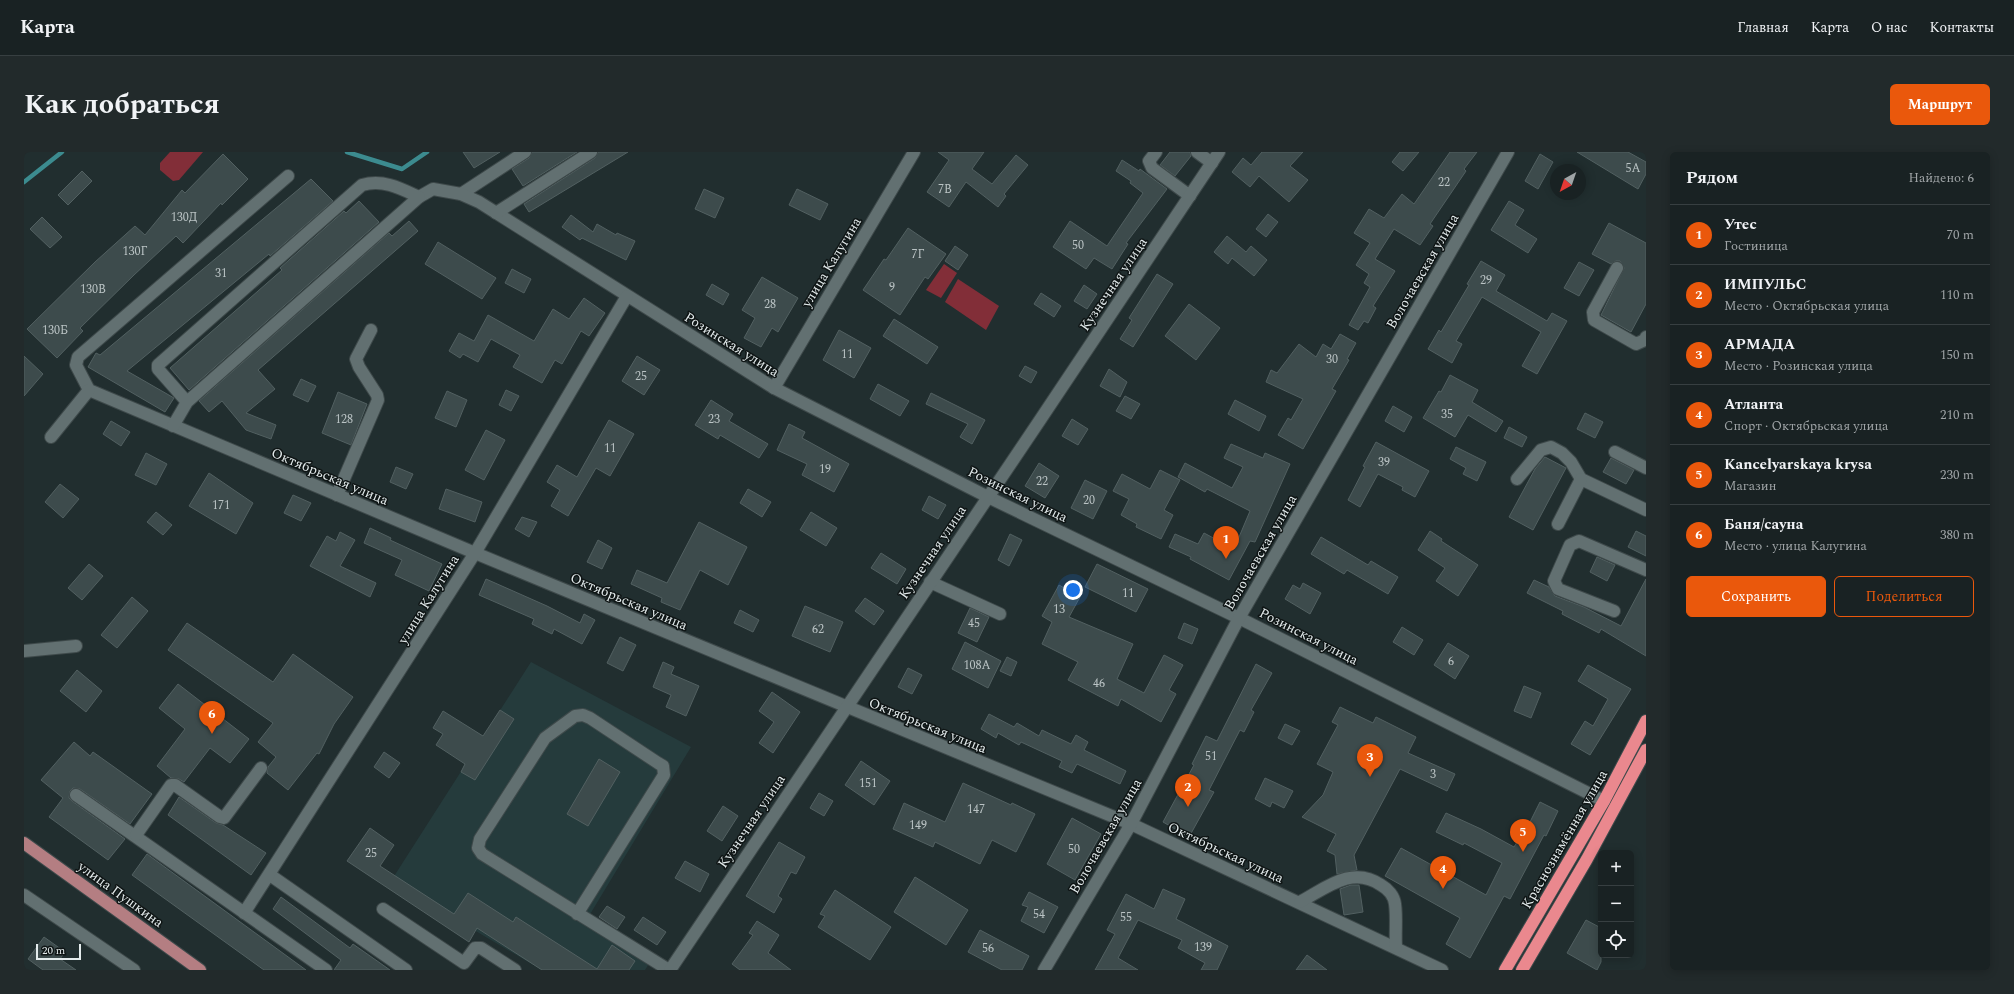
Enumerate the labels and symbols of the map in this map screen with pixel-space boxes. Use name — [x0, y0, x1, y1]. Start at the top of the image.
house number: 5А — [1625, 159, 1641, 178]
north arrow — [1550, 164, 1586, 200]
house number: 22 — [1438, 173, 1450, 192]
house number: 7В — [938, 180, 952, 199]
house number: 130Д — [171, 208, 198, 227]
street label: Волочаевская улица — [1381, 210, 1464, 333]
street label: улица Калугина — [796, 213, 867, 312]
street label: Кузнечная улица — [1074, 233, 1153, 335]
house number: 50 — [1072, 236, 1084, 255]
house number: 130Г — [122, 242, 148, 261]
house number: 7Г — [911, 245, 925, 264]
house number: 31 — [215, 264, 227, 283]
house number: 29 — [1480, 271, 1492, 290]
house number: 9 — [889, 278, 895, 297]
house number: 130В — [80, 280, 106, 299]
house number: 28 — [764, 295, 776, 314]
street label: Розинская улица — [680, 307, 783, 382]
house number: 130Б — [42, 321, 68, 340]
house number: 11 — [841, 345, 853, 364]
house number: 30 — [1326, 350, 1338, 369]
house number: 25 — [635, 367, 647, 386]
house number: 35 — [1441, 405, 1453, 424]
house number: 128 — [335, 410, 353, 429]
house number: 23 — [708, 410, 720, 429]
house number: 11 — [604, 439, 616, 458]
street label: Октябрьская улица — [268, 442, 392, 511]
house number: 39 — [1378, 453, 1390, 472]
house number: 19 — [819, 460, 831, 479]
street label: Розинская улица — [964, 461, 1071, 528]
house number: 22 — [1036, 472, 1048, 491]
house number: 20 — [1083, 491, 1095, 510]
street label: Волочаевская улица — [1219, 491, 1302, 614]
house number: 171 — [212, 496, 230, 515]
street label: Кузнечная улица — [893, 501, 972, 603]
pin: 1 — [1213, 526, 1239, 559]
street label: улица Калугина — [392, 550, 464, 649]
street label: Октябрьская улица — [567, 567, 691, 636]
your location — [1063, 580, 1083, 600]
house number: 11 — [1122, 584, 1134, 603]
house number: 13 — [1053, 600, 1065, 619]
street label: Розинская улица — [1256, 602, 1362, 671]
house number: 45 — [968, 614, 980, 633]
house number: 62 — [812, 620, 824, 639]
house number: 6 — [1448, 652, 1454, 671]
house number: 108А — [963, 656, 991, 675]
house number: 46 — [1093, 674, 1105, 693]
street label: Октябрьская улица — [866, 692, 990, 759]
pin: 6 — [199, 701, 225, 734]
pin: 3 — [1357, 744, 1383, 777]
house number: 51 — [1205, 747, 1217, 766]
house number: 3 — [1430, 765, 1436, 784]
street label: Краснознамённая улица — [1516, 766, 1613, 913]
street label: Кузнечная улица — [712, 770, 791, 872]
house number: 151 — [859, 774, 877, 793]
pin: 2 — [1175, 774, 1201, 807]
street label: Волочаевская улица — [1064, 775, 1147, 898]
house number: 147 — [967, 800, 985, 819]
house number: 149 — [909, 816, 927, 835]
street label: Октябрьская улица — [1164, 816, 1287, 889]
pin: 5 — [1510, 819, 1536, 852]
house number: 50 — [1068, 840, 1080, 859]
house number: 25 — [365, 844, 377, 863]
street label: улица Пушкина — [73, 855, 168, 933]
pin: 4 — [1430, 856, 1456, 889]
house number: 54 — [1033, 905, 1045, 924]
house number: 55 — [1120, 908, 1132, 927]
house number: 139 — [1194, 938, 1212, 957]
house number: 56 — [982, 939, 994, 958]
scale bar — [36, 942, 81, 961]

